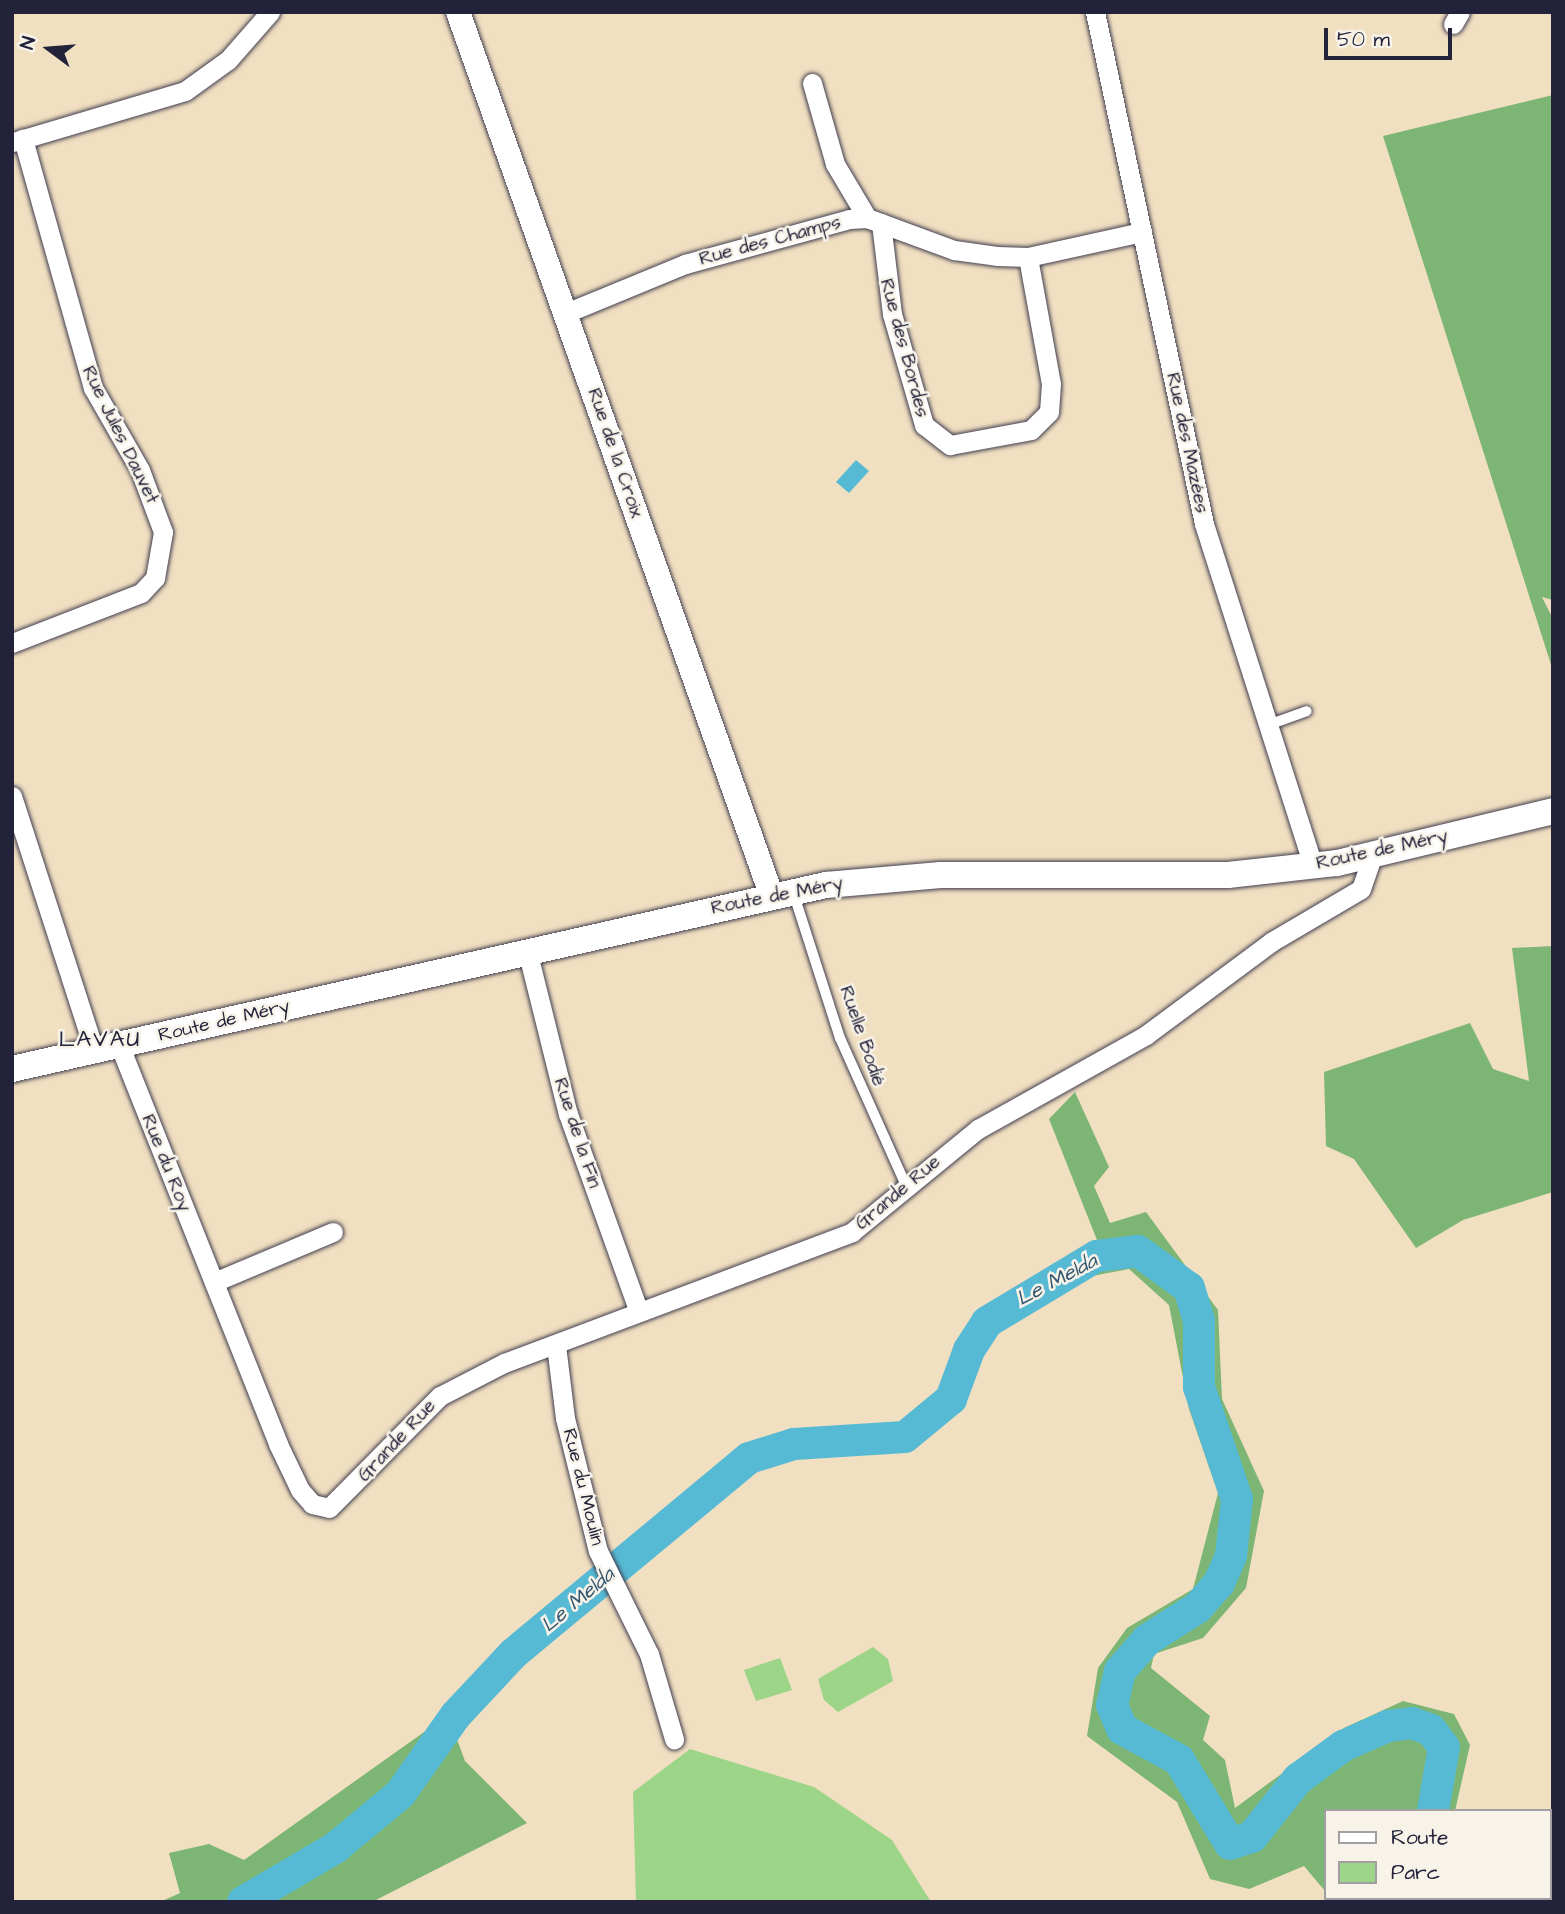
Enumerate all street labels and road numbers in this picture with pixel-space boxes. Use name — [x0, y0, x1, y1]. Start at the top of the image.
street label: Rue des Champs — [697, 211, 843, 271]
street label: Rue des Bordes — [875, 276, 933, 420]
street label: Rue Jules Dauvet — [77, 362, 163, 508]
street label: Rue des Mazées — [1161, 371, 1213, 515]
street label: Rue de la Croix — [582, 385, 648, 521]
street label: Route de Méry — [1314, 825, 1450, 875]
street label: Route de Méry — [709, 872, 845, 920]
street label: Ruelle Bodié — [834, 983, 890, 1089]
street label: Route de Méry — [156, 995, 292, 1047]
street label: Rue de la Fin — [548, 1075, 606, 1191]
street label: Rue du Roy — [136, 1111, 196, 1215]
street label: Grande Rue — [851, 1151, 945, 1235]
street label: Grande Rue — [353, 1395, 441, 1487]
street label: Rue du Moulin — [557, 1426, 609, 1548]

